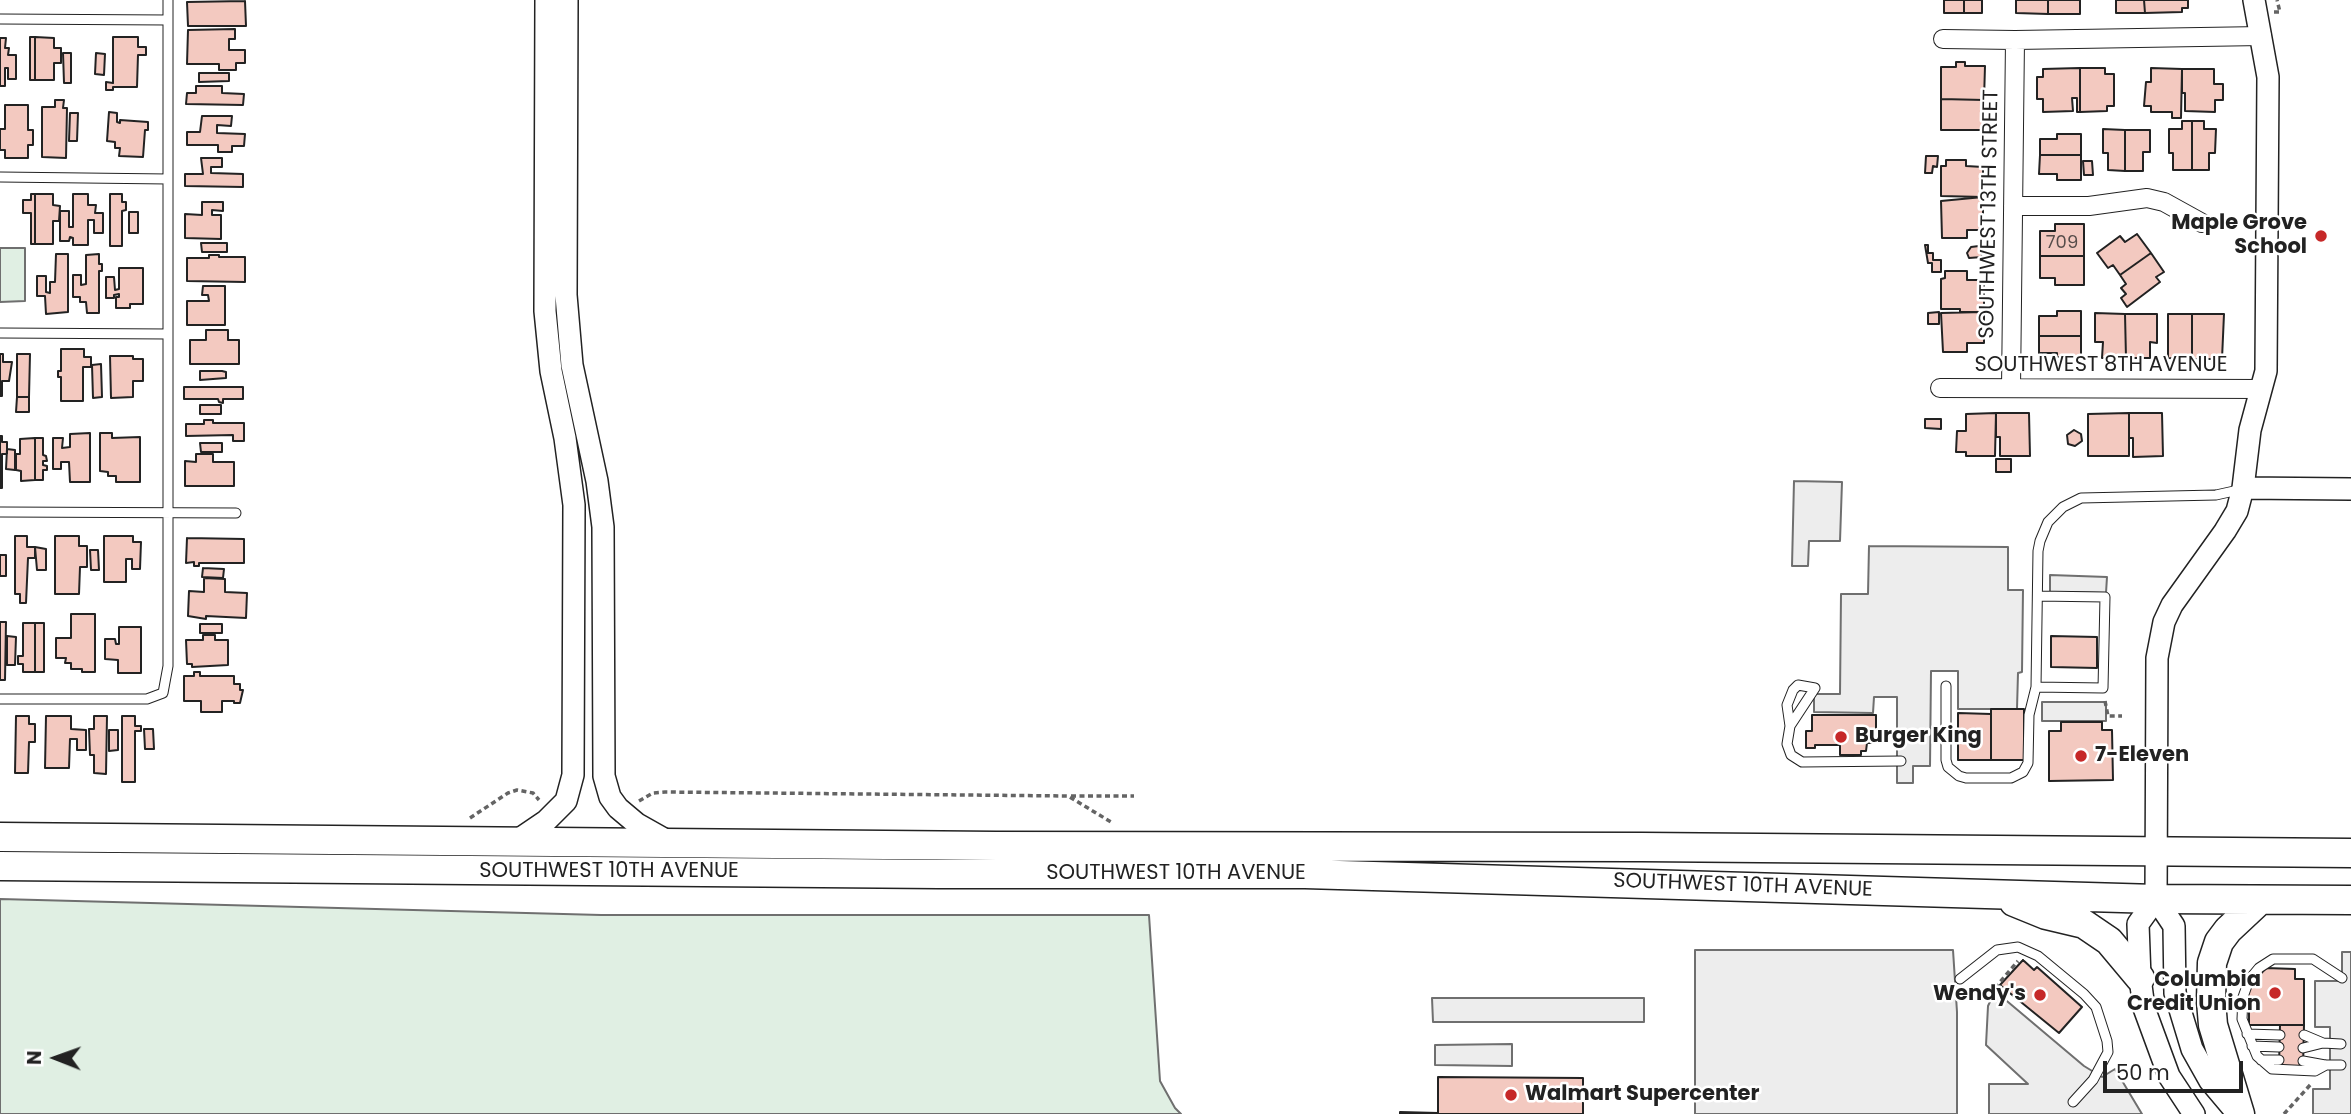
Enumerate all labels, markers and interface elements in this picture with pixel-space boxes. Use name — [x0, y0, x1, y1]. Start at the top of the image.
street label: SOUTHWEST 13TH STREET — [1975, 89, 2005, 339]
place label: Maple Grove School — [2171, 211, 2307, 261]
marker: Maple Grove School — [2313, 228, 2329, 244]
house number: 709 — [2046, 232, 2078, 254]
street label: SOUTHWEST 8TH AVENUE — [1974, 353, 2228, 379]
place label: Burger King — [1855, 724, 1982, 750]
marker: Burger King — [1833, 729, 1849, 745]
place label: 7-Eleven — [2095, 743, 2189, 769]
marker: 7-Eleven — [2073, 748, 2089, 764]
street label: SOUTHWEST 10TH AVENUE — [479, 859, 739, 885]
street label: SOUTHWEST 10TH AVENUE — [1046, 861, 1306, 887]
street label: SOUTHWEST 10TH AVENUE — [1613, 869, 1873, 903]
place label: Columbia Credit Union — [2127, 968, 2261, 1018]
place label: Wendy's — [1933, 982, 2026, 1008]
marker: Columbia Credit Union — [2267, 985, 2283, 1001]
marker: Wendy's — [2032, 987, 2048, 1003]
north arrow — [21, 1023, 91, 1093]
scale bar — [2106, 1048, 2246, 1092]
text: N — [21, 1050, 48, 1065]
text: 50 m — [2116, 1058, 2170, 1087]
place label: Walmart Supercenter — [1525, 1082, 1760, 1108]
marker: Walmart Supercenter — [1503, 1087, 1519, 1103]

